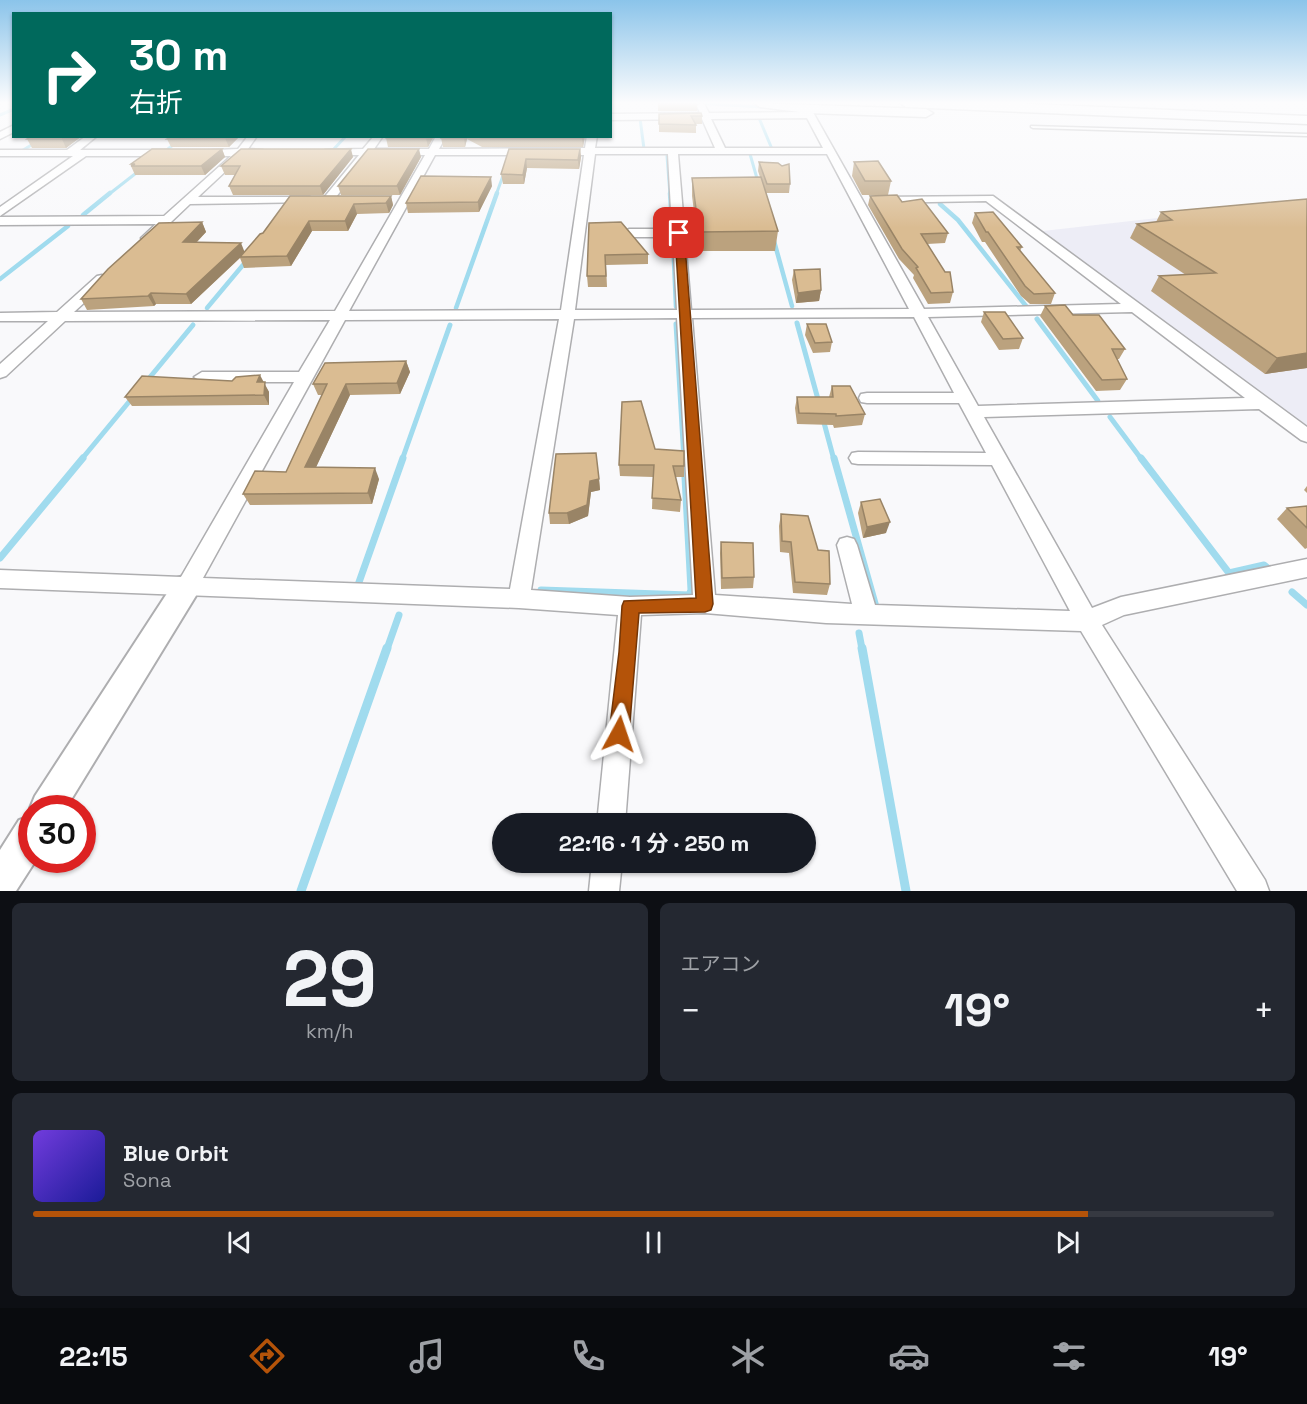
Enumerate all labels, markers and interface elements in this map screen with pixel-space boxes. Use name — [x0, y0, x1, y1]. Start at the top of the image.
text: 30 m — [129, 29, 228, 82]
icon: right — [30, 36, 108, 114]
text: 右折 — [129, 85, 183, 120]
pin — [653, 207, 704, 258]
icon: arrive — [662, 216, 695, 249]
position arrow — [587, 702, 651, 766]
speed limit sign: 30 — [18, 795, 96, 873]
text: 22:16 · 1 分 · 250 m — [559, 829, 749, 857]
text: 29 — [283, 929, 377, 1029]
text: エアコン — [681, 951, 761, 977]
text: 19° — [944, 982, 1010, 1039]
text: − — [681, 990, 701, 1032]
text: + — [1254, 990, 1274, 1032]
text: km/h — [306, 1018, 354, 1044]
text: Blue Orbit — [123, 1139, 229, 1167]
text: Sona — [123, 1167, 171, 1193]
icon: previous — [223, 1226, 256, 1259]
icon: pause — [637, 1226, 670, 1259]
icon: next — [1051, 1226, 1084, 1259]
icon: directions — [246, 1335, 288, 1377]
icon: music — [406, 1335, 448, 1377]
icon: phone — [567, 1335, 609, 1377]
icon: climate — [727, 1335, 769, 1377]
icon: car — [888, 1335, 930, 1377]
icon: filters — [1048, 1335, 1090, 1377]
text: 22:15 — [59, 1339, 128, 1374]
text: 19° — [1208, 1339, 1248, 1374]

